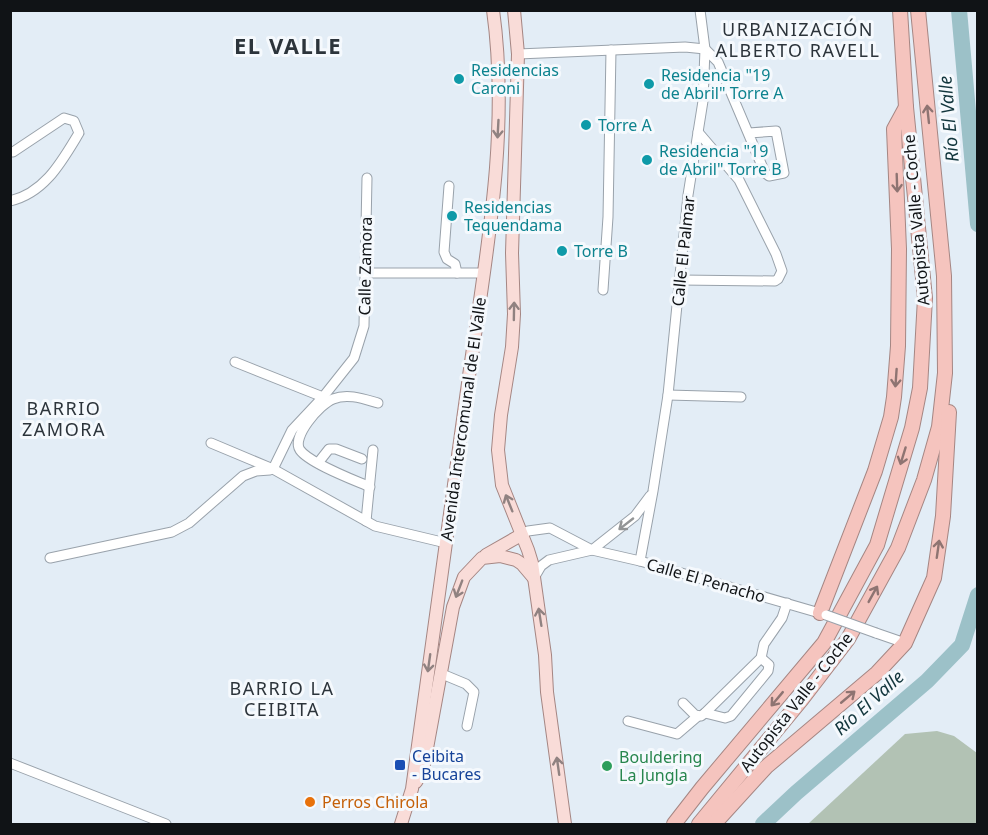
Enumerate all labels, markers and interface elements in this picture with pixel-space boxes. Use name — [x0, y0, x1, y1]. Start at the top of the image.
district label: URBANIZACIÓN ALBERTO RAVELL — [716, 17, 880, 62]
district label: EL VALLE — [234, 30, 342, 60]
place label: Residencias Caroni — [471, 59, 559, 99]
place label: Residencia "19 de Abril" Torre A — [661, 64, 784, 104]
marker: Residencias Caroni — [452, 72, 466, 86]
water label: Río El Valle — [932, 75, 964, 163]
marker: Residencia "19 de Abril" Torre A — [642, 77, 656, 91]
one-way arrow — [922, 104, 933, 124]
place label: Torre A — [598, 114, 653, 136]
marker: Torre A — [579, 118, 593, 132]
one-way arrow — [492, 119, 503, 139]
street label: Autopista Valle - Coche — [898, 134, 934, 306]
place label: Residencia "19 de Abril" Torre B — [659, 140, 782, 180]
marker: Residencia "19 de Abril" Torre B — [640, 153, 654, 167]
one-way arrow — [891, 173, 902, 193]
street label: Calle El Palmar — [666, 194, 700, 307]
place label: Residencias Tequendama — [464, 196, 562, 236]
marker: Residencias Tequendama — [445, 209, 459, 223]
street label: Calle Zamora — [353, 217, 377, 315]
place label: Torre B — [574, 240, 628, 262]
marker: Torre B — [555, 244, 569, 258]
street label: Avenida Intercomunal de El Valle — [435, 296, 491, 542]
one-way arrow — [508, 302, 520, 322]
one-way arrow — [890, 368, 901, 388]
district label: BARRIO ZAMORA — [22, 396, 106, 441]
one-way arrow — [897, 446, 908, 465]
one-way arrow — [503, 495, 514, 513]
one-way arrow — [618, 517, 634, 530]
one-way arrow — [932, 539, 943, 559]
street label: Calle El Penacho — [644, 553, 768, 607]
one-way arrow — [453, 579, 464, 598]
one-way arrow — [868, 585, 879, 603]
one-way arrow — [534, 607, 545, 627]
street label: Autopista Valle - Coche — [735, 628, 857, 776]
one-way arrow — [424, 653, 435, 673]
water label: Río El Valle — [828, 664, 908, 740]
district label: BARRIO LA CEIBITA — [230, 676, 334, 721]
one-way arrow — [771, 691, 784, 707]
one-way arrow — [839, 691, 855, 704]
place label: Ceibita - Bucares — [412, 745, 481, 785]
place label: Bouldering La Jungla — [619, 746, 702, 786]
one-way arrow — [553, 757, 564, 777]
marker: Ceibita - Bucares — [393, 758, 407, 772]
marker: Bouldering La Jungla — [600, 759, 614, 773]
place label: Perros Chirola — [322, 791, 428, 813]
marker: Perros Chirola — [303, 795, 317, 809]

